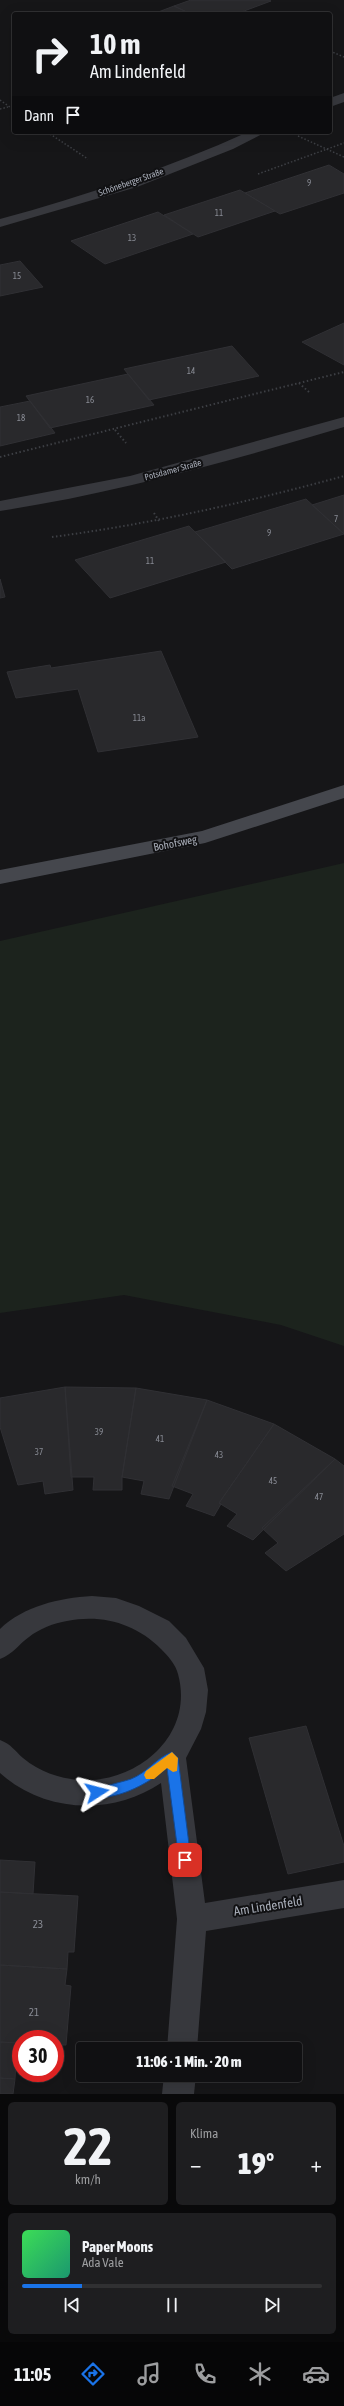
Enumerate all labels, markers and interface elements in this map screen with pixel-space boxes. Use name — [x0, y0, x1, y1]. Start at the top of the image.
icon: right — [24, 28, 76, 80]
text: 10 m — [90, 28, 140, 60]
text: Am Lindenfeld — [90, 61, 186, 82]
icon: arrive — [62, 104, 84, 126]
text: Dann — [24, 107, 54, 124]
street label: Schöneberger Straße — [97, 166, 165, 198]
house number: 9 — [307, 178, 311, 188]
house number: 11 — [215, 208, 223, 218]
house number: 13 — [128, 233, 136, 243]
house number: 15 — [13, 271, 21, 281]
house number: 14 — [187, 366, 195, 376]
house number: 16 — [86, 395, 94, 405]
house number: 18 — [17, 413, 25, 423]
street label: Potsdamer Straße — [143, 458, 203, 482]
house number: 7 — [334, 514, 338, 524]
house number: 9 — [267, 528, 271, 538]
house number: 11 — [146, 556, 154, 566]
house number: 11a — [133, 713, 145, 723]
street label: Bohofsweg — [152, 833, 198, 853]
house number: 39 — [95, 1427, 103, 1437]
house number: 41 — [156, 1434, 164, 1444]
house number: 37 — [35, 1447, 43, 1457]
house number: 43 — [215, 1450, 223, 1460]
house number: 45 — [269, 1476, 277, 1486]
house number: 47 — [315, 1492, 323, 1502]
position arrow — [76, 1771, 118, 1813]
pin — [168, 1843, 202, 1877]
icon: arrive — [174, 1849, 196, 1871]
street label: Am Lindenfeld — [233, 1893, 303, 1919]
house number: 23 — [33, 1918, 43, 1930]
house number: 21 — [29, 2006, 39, 2018]
speed limit sign: 30 — [12, 2030, 64, 2082]
text: 11:06 · 1 Min. · 20 m — [136, 2053, 242, 2070]
text: 22 — [64, 2116, 112, 2176]
text: Klima — [190, 2126, 218, 2141]
text: 19° — [238, 2146, 274, 2180]
text: − — [190, 2151, 201, 2177]
text: + — [311, 2151, 322, 2177]
text: km/h — [75, 2172, 101, 2187]
text: Paper Moons — [82, 2238, 153, 2255]
text: Ada Vale — [82, 2255, 124, 2270]
icon: previous — [61, 2294, 83, 2316]
icon: pause — [161, 2294, 183, 2316]
icon: next — [261, 2294, 283, 2316]
icon: directions — [79, 2360, 107, 2388]
icon: music — [135, 2360, 163, 2388]
icon: phone — [191, 2360, 219, 2388]
icon: climate — [246, 2360, 274, 2388]
icon: car — [302, 2360, 330, 2388]
text: 11:05 — [14, 2364, 51, 2385]

